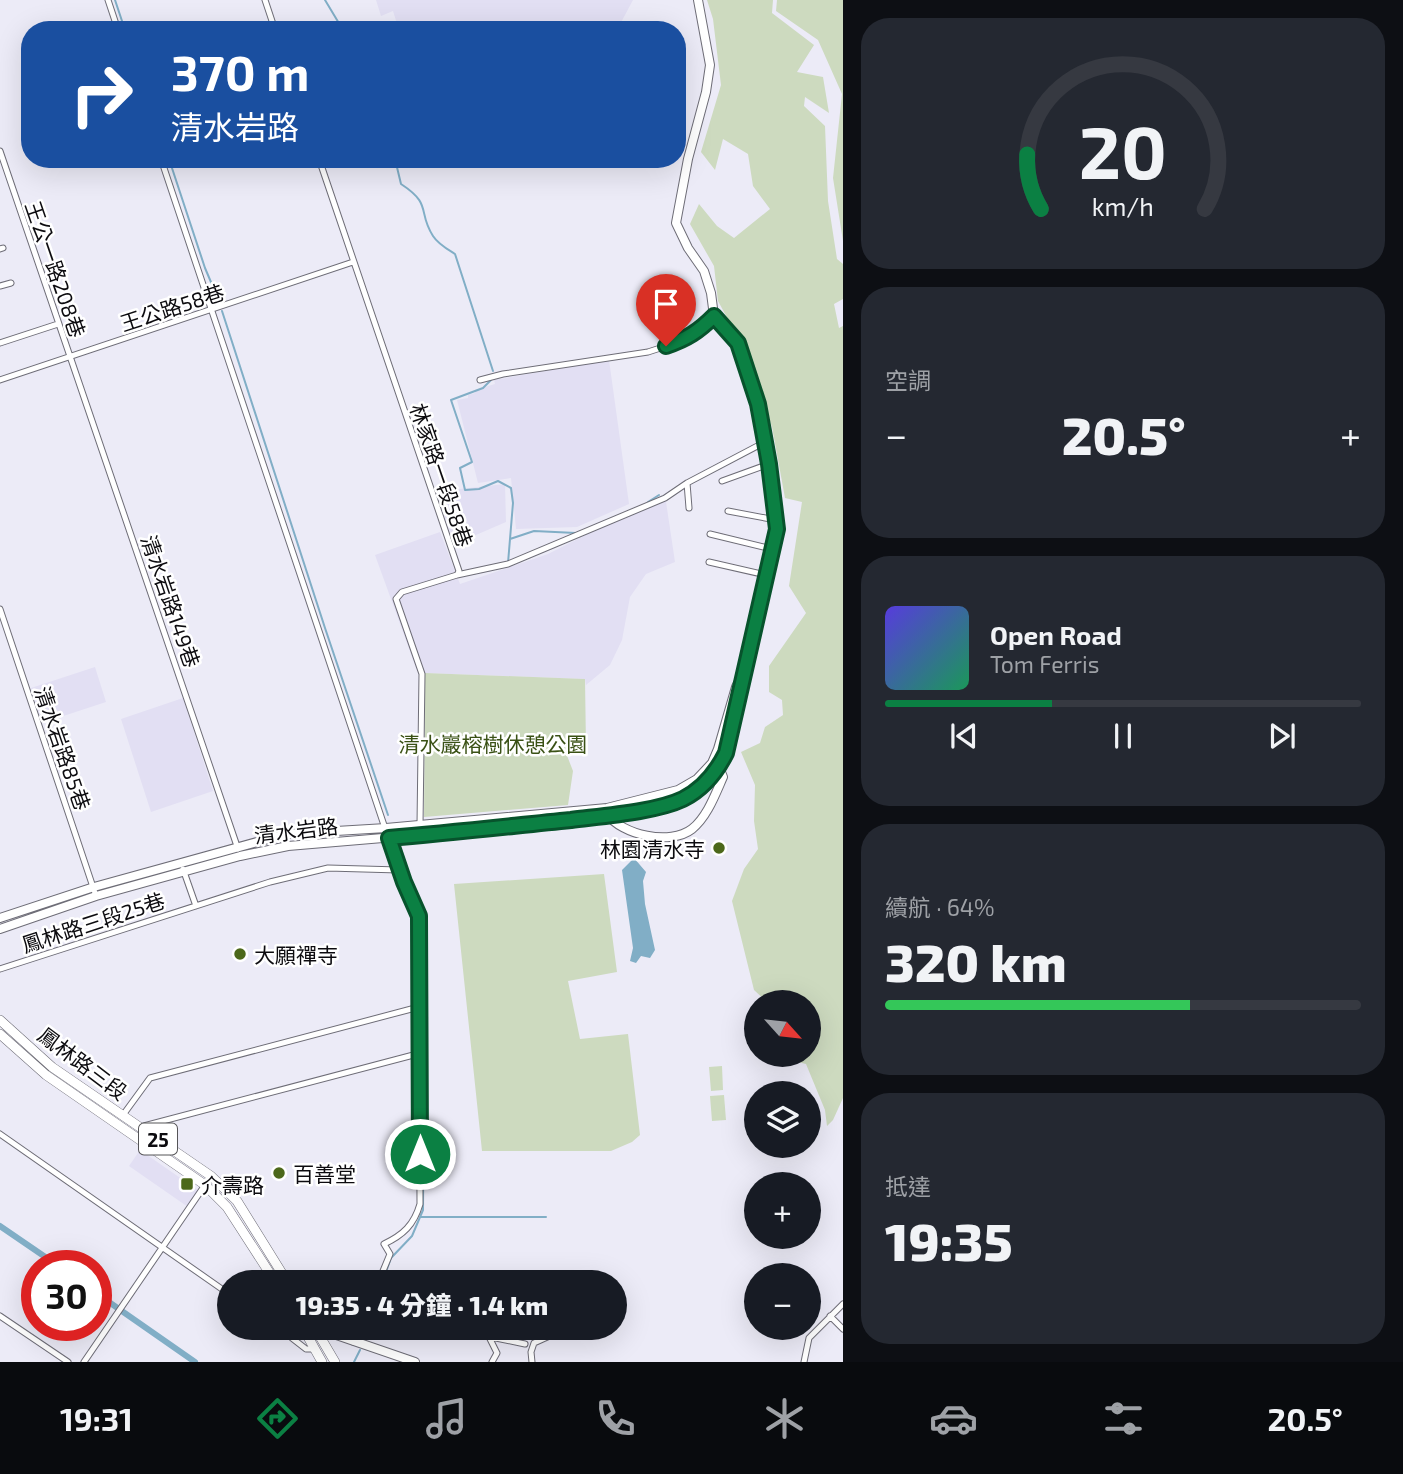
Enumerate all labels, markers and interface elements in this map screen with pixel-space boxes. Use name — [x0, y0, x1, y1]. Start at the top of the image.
text: 370 m — [171, 42, 309, 101]
icon: right — [56, 49, 147, 140]
text: 清水岩路 — [171, 107, 299, 145]
text: 20 — [1079, 107, 1167, 195]
text: km/h — [1092, 191, 1154, 221]
street label: 王公一路208巷 — [21, 198, 91, 340]
pin — [636, 274, 696, 346]
street label: 王公路58巷 — [117, 278, 227, 336]
icon: arrive — [647, 285, 685, 323]
text: 空調 — [885, 366, 931, 394]
street label: 林家路一段58巷 — [406, 400, 478, 550]
text: 20.5° — [1062, 403, 1186, 465]
text: − — [885, 411, 907, 457]
text: + — [1340, 411, 1361, 457]
street label: 清水岩路149巷 — [137, 532, 205, 670]
text: Open Road — [990, 619, 1122, 650]
text: Tom Ferris — [990, 650, 1099, 678]
street label: 清水岩路85巷 — [30, 683, 96, 813]
icon: previous — [945, 717, 983, 755]
icon: pause — [1104, 717, 1142, 755]
icon: next — [1263, 717, 1301, 755]
park label: 清水巖榕樹休憩公園 — [399, 731, 588, 756]
street label: 清水岩路 — [253, 812, 339, 848]
place label: 林園清水寺 — [600, 836, 705, 861]
marker: 林園清水寺 — [711, 840, 727, 856]
street label: 鳳林路三段25巷 — [18, 887, 168, 957]
text: 續航 · 64% — [885, 893, 995, 921]
text: 320 km — [885, 930, 1067, 992]
place label: 大願禪寺 — [254, 942, 338, 967]
marker: 大願禪寺 — [232, 946, 248, 962]
north arrow — [744, 990, 821, 1068]
map controls — [744, 990, 821, 1340]
street label: 鳳林路三段 — [34, 1021, 132, 1105]
button: layers — [744, 1081, 821, 1158]
position arrow — [383, 1117, 457, 1191]
road number: 25 — [139, 1124, 177, 1154]
place label: 百善堂 — [293, 1161, 356, 1186]
marker: 百善堂 — [271, 1165, 287, 1181]
place label: 介壽路 — [201, 1172, 264, 1197]
button: + — [744, 1172, 821, 1249]
text: 抵達 — [885, 1172, 931, 1200]
marker: 介壽路 — [179, 1176, 195, 1192]
text: 19:35 — [885, 1209, 1013, 1271]
speed limit sign: 30 — [21, 1250, 112, 1341]
button: − — [744, 1263, 821, 1340]
text: 19:35 · 4 分鐘 · 1.4 km — [296, 1289, 548, 1320]
icon: directions — [253, 1394, 302, 1443]
icon: music — [422, 1394, 471, 1443]
icon: phone — [591, 1394, 640, 1443]
icon: climate — [760, 1394, 809, 1443]
icon: car — [929, 1394, 978, 1443]
icon: filters — [1099, 1394, 1148, 1443]
text: 19:31 — [60, 1399, 133, 1437]
text: 20.5° — [1268, 1399, 1343, 1437]

